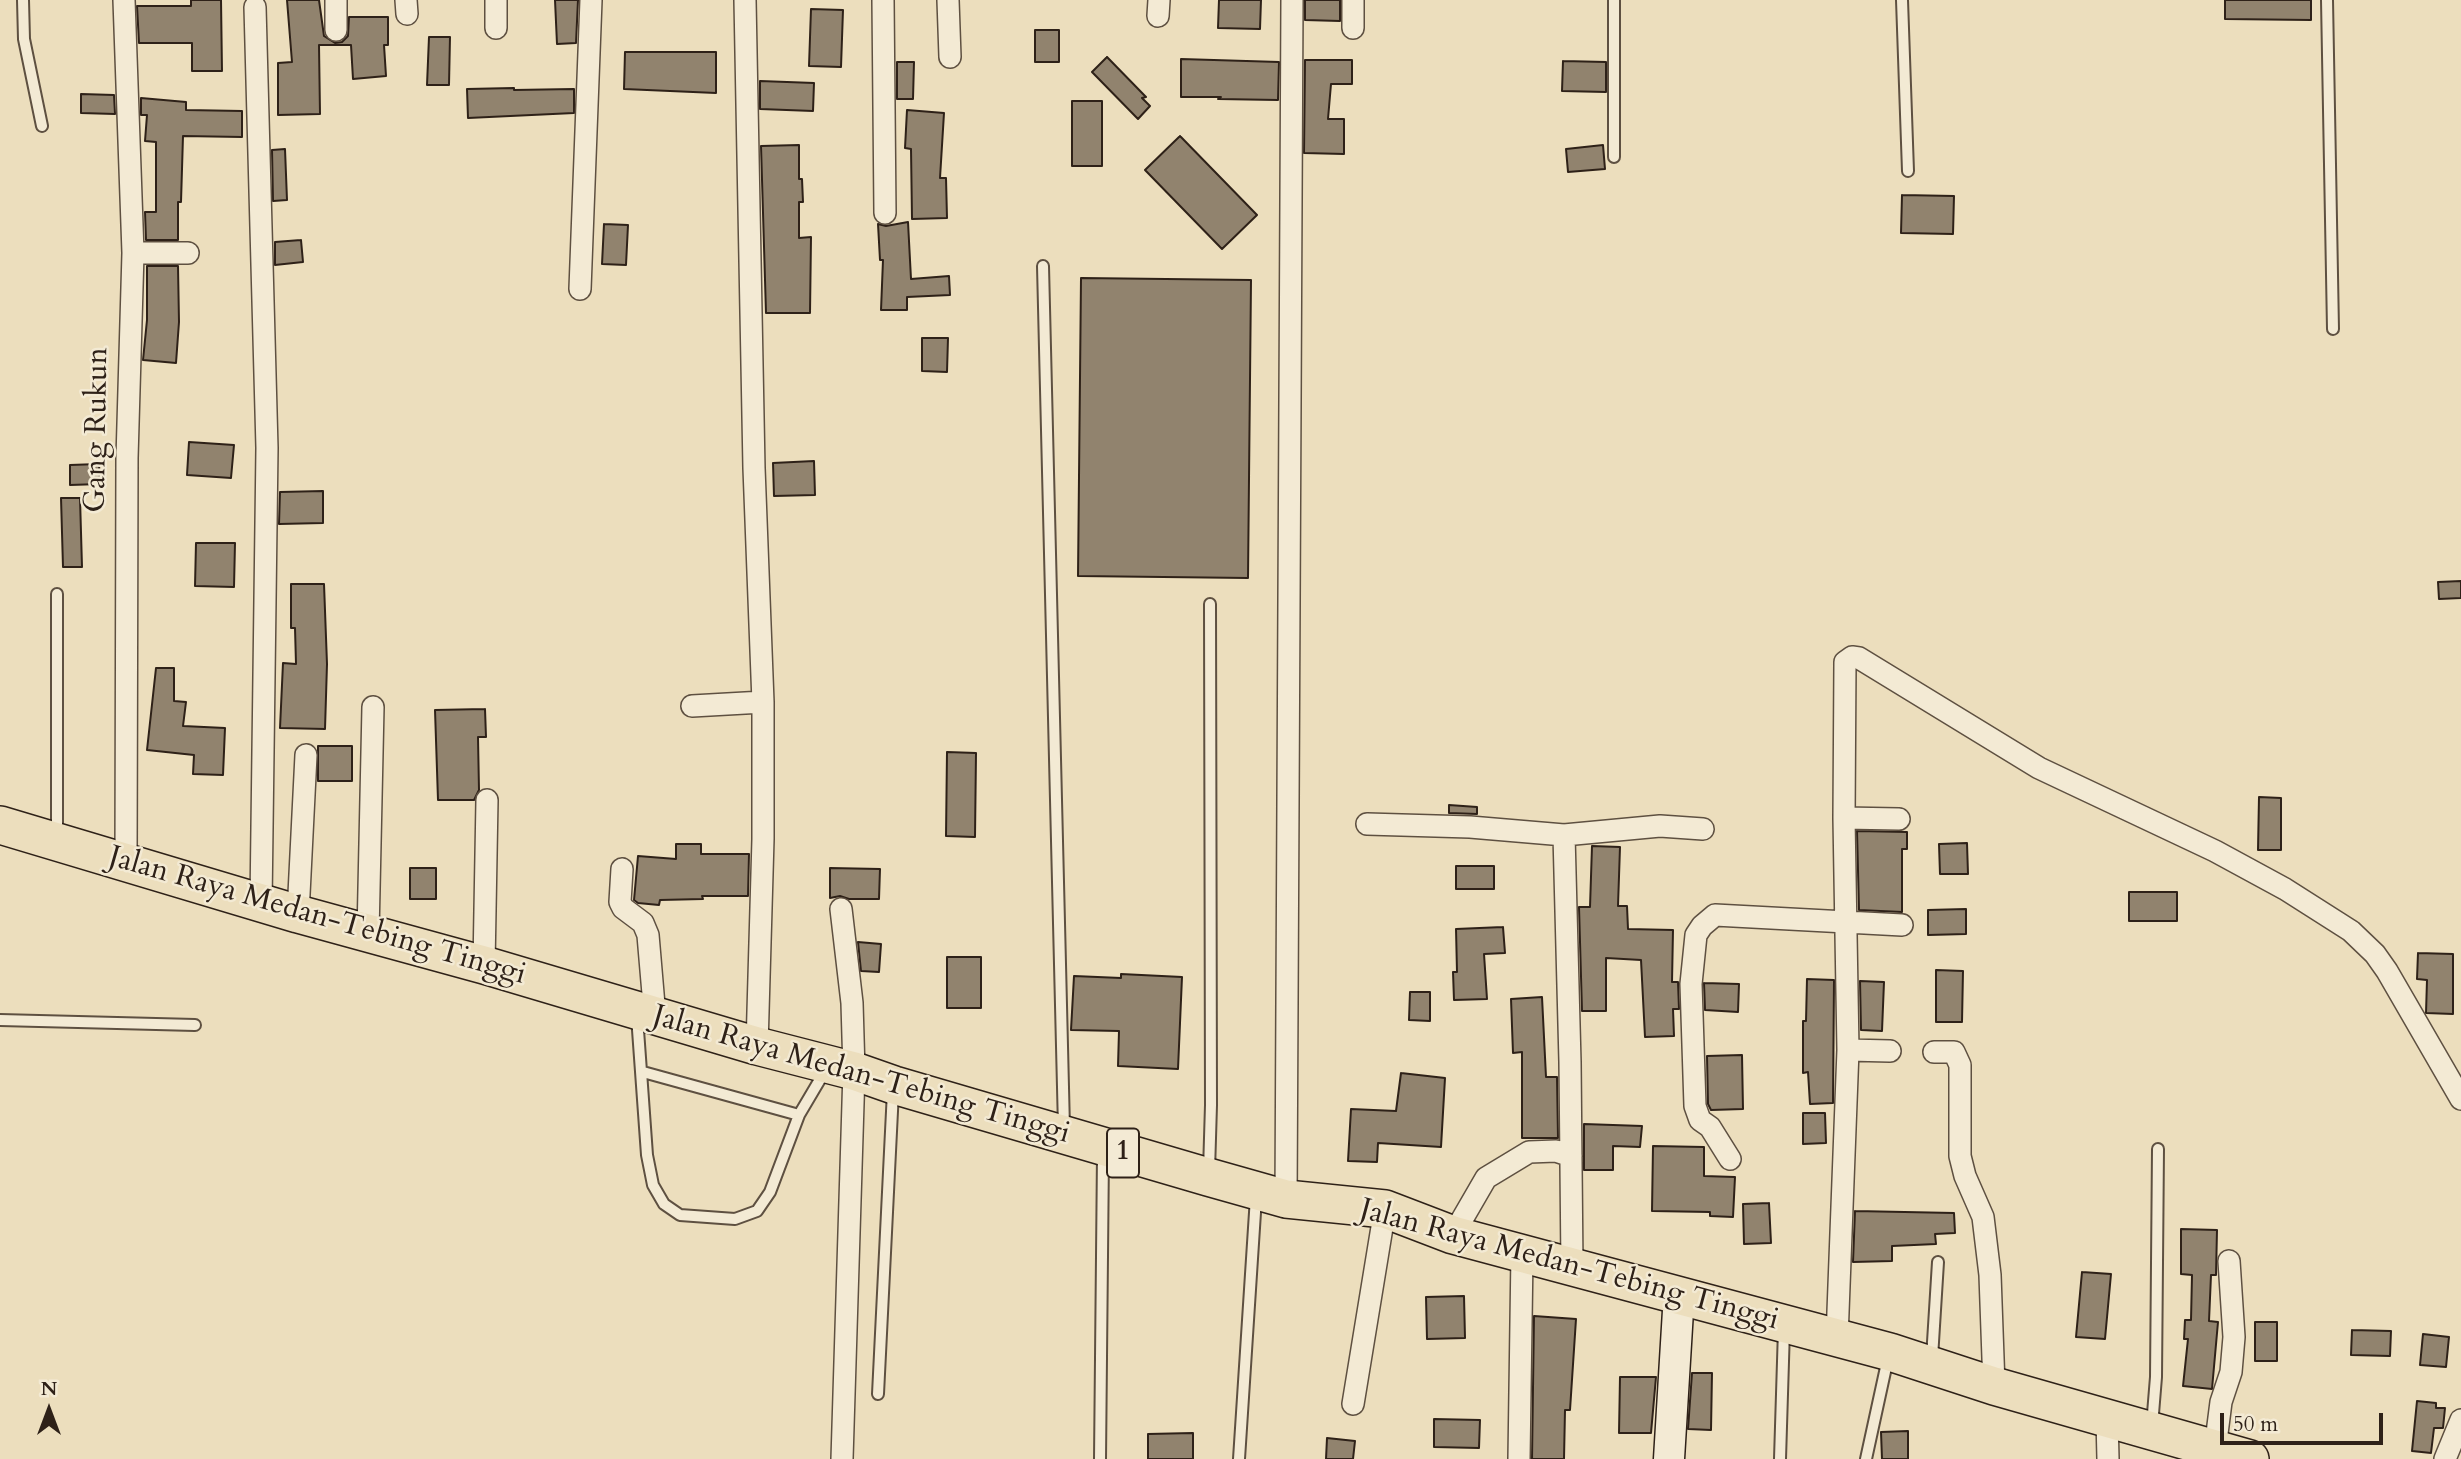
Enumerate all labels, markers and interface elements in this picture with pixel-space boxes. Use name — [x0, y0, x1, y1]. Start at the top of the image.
street label: Gang Rukun — [79, 347, 117, 513]
street label: Jalan Raya Medan-Tebing Tinggi — [104, 840, 530, 994]
street label: Jalan Raya Medan-Tebing Tinggi — [648, 999, 1074, 1153]
road number: 1 — [1107, 1128, 1139, 1178]
street label: Jalan Raya Medan-Tebing Tinggi — [1356, 1193, 1782, 1339]
north arrow — [14, 1375, 84, 1445]
text: N — [41, 1376, 57, 1402]
scale bar — [2223, 1400, 2386, 1444]
text: 50 m — [2233, 1410, 2278, 1439]

